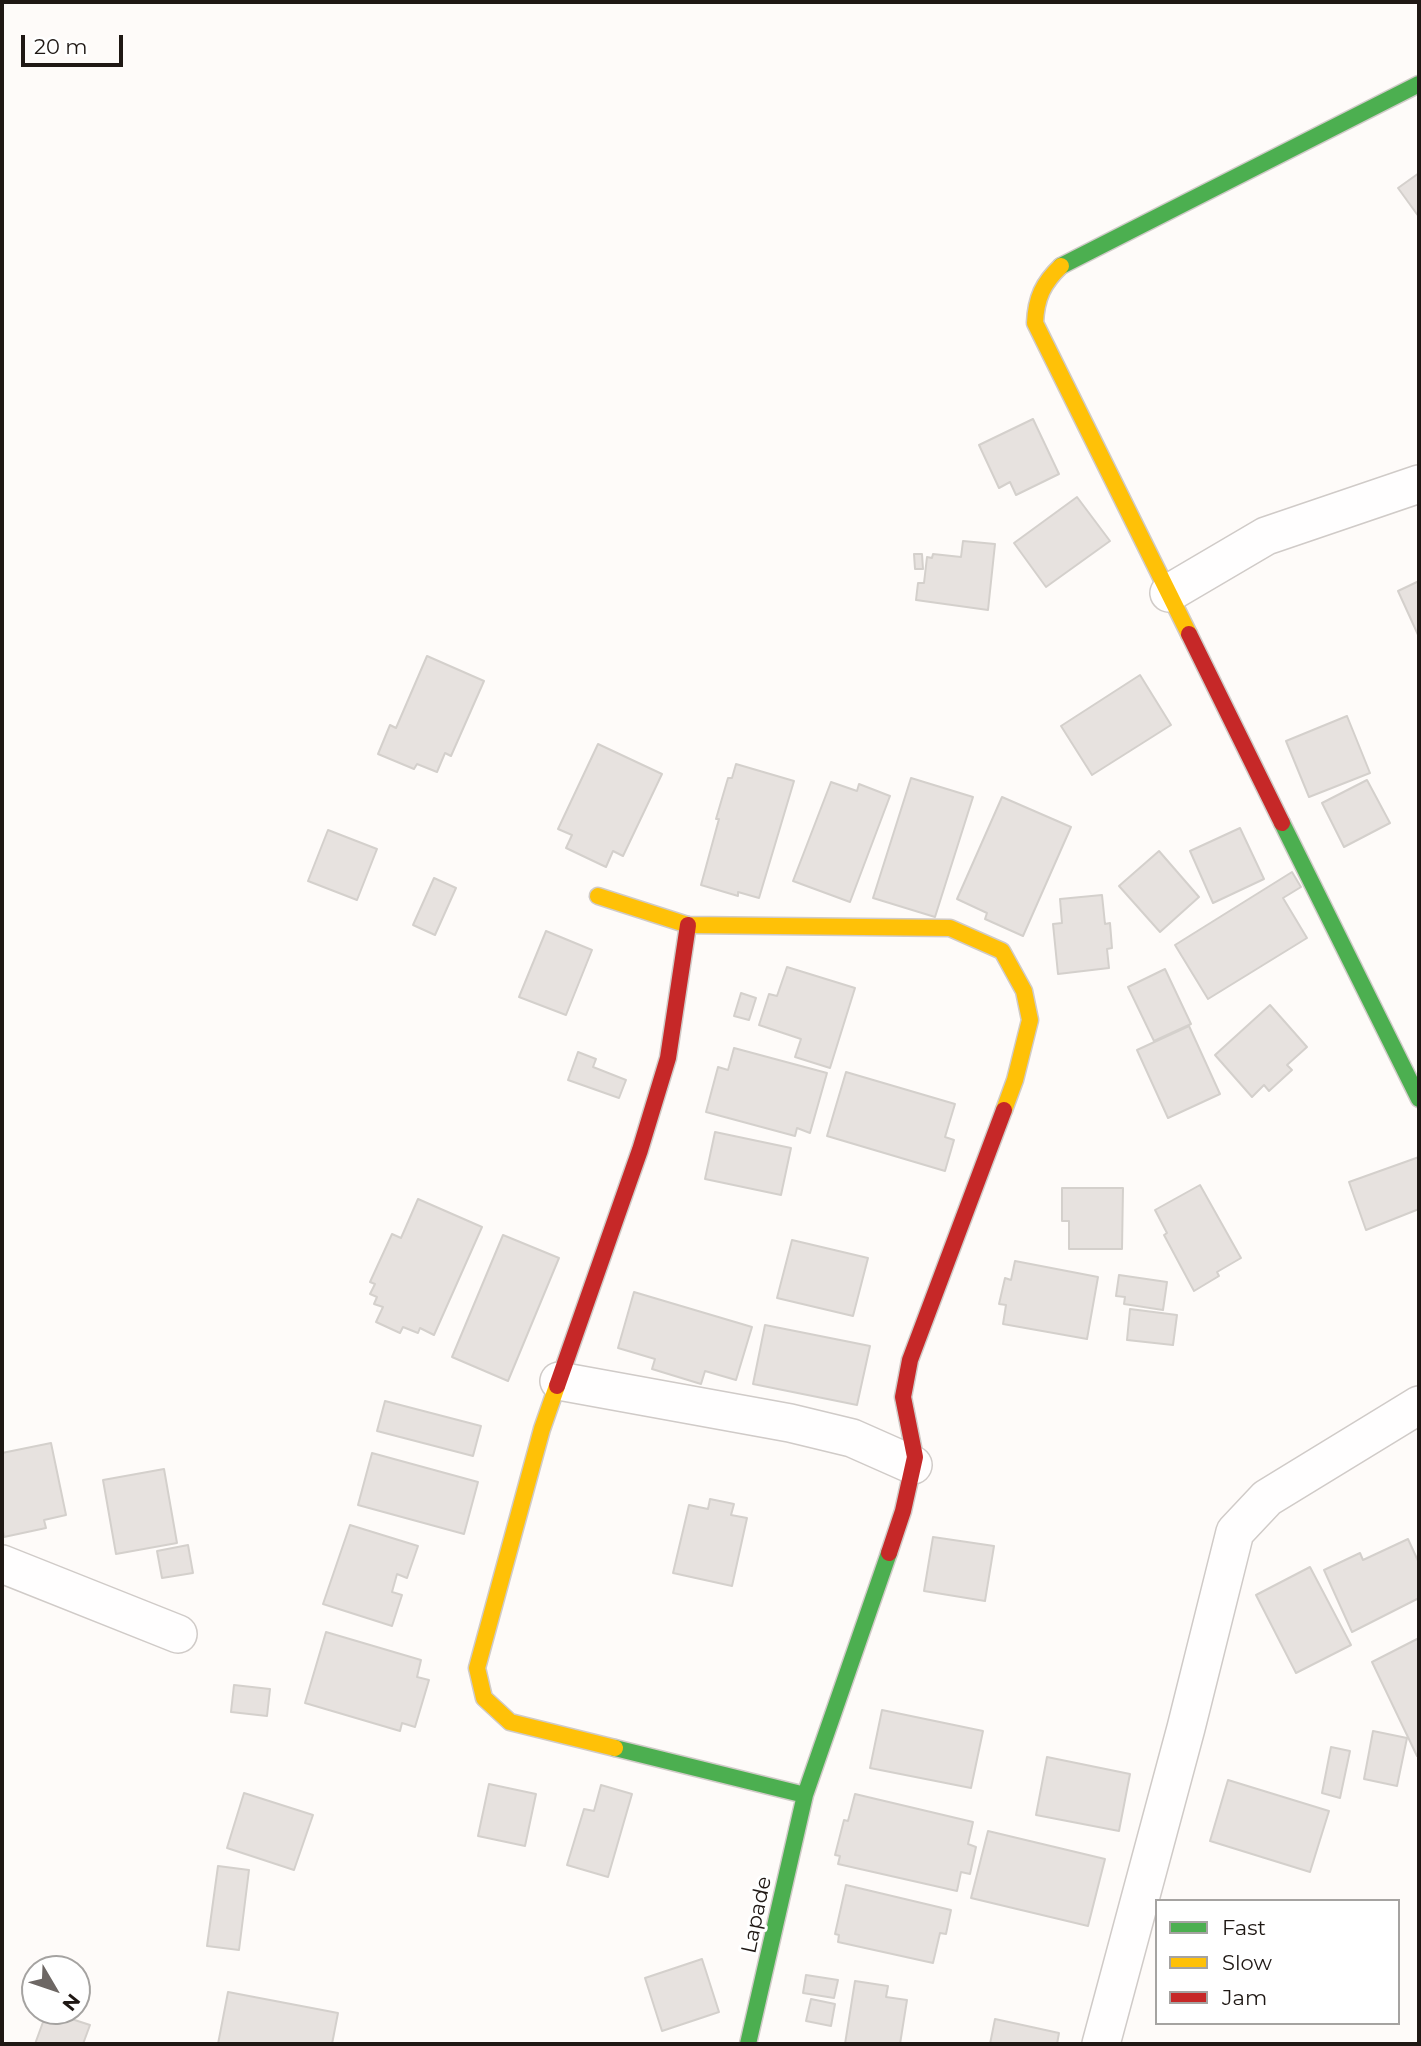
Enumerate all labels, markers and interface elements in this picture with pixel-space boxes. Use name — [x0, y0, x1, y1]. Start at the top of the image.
scale bar — [24, 21, 126, 65]
text: 20 m — [34, 34, 88, 59]
street label: Lapade — [737, 1874, 777, 1956]
legend — [1155, 1899, 1400, 2025]
text: Fast — [1222, 1915, 1266, 1940]
text: Slow — [1222, 1950, 1272, 1975]
north arrow — [21, 1955, 91, 2025]
text: Jam — [1222, 1985, 1267, 2010]
text: N — [57, 1989, 85, 2015]

